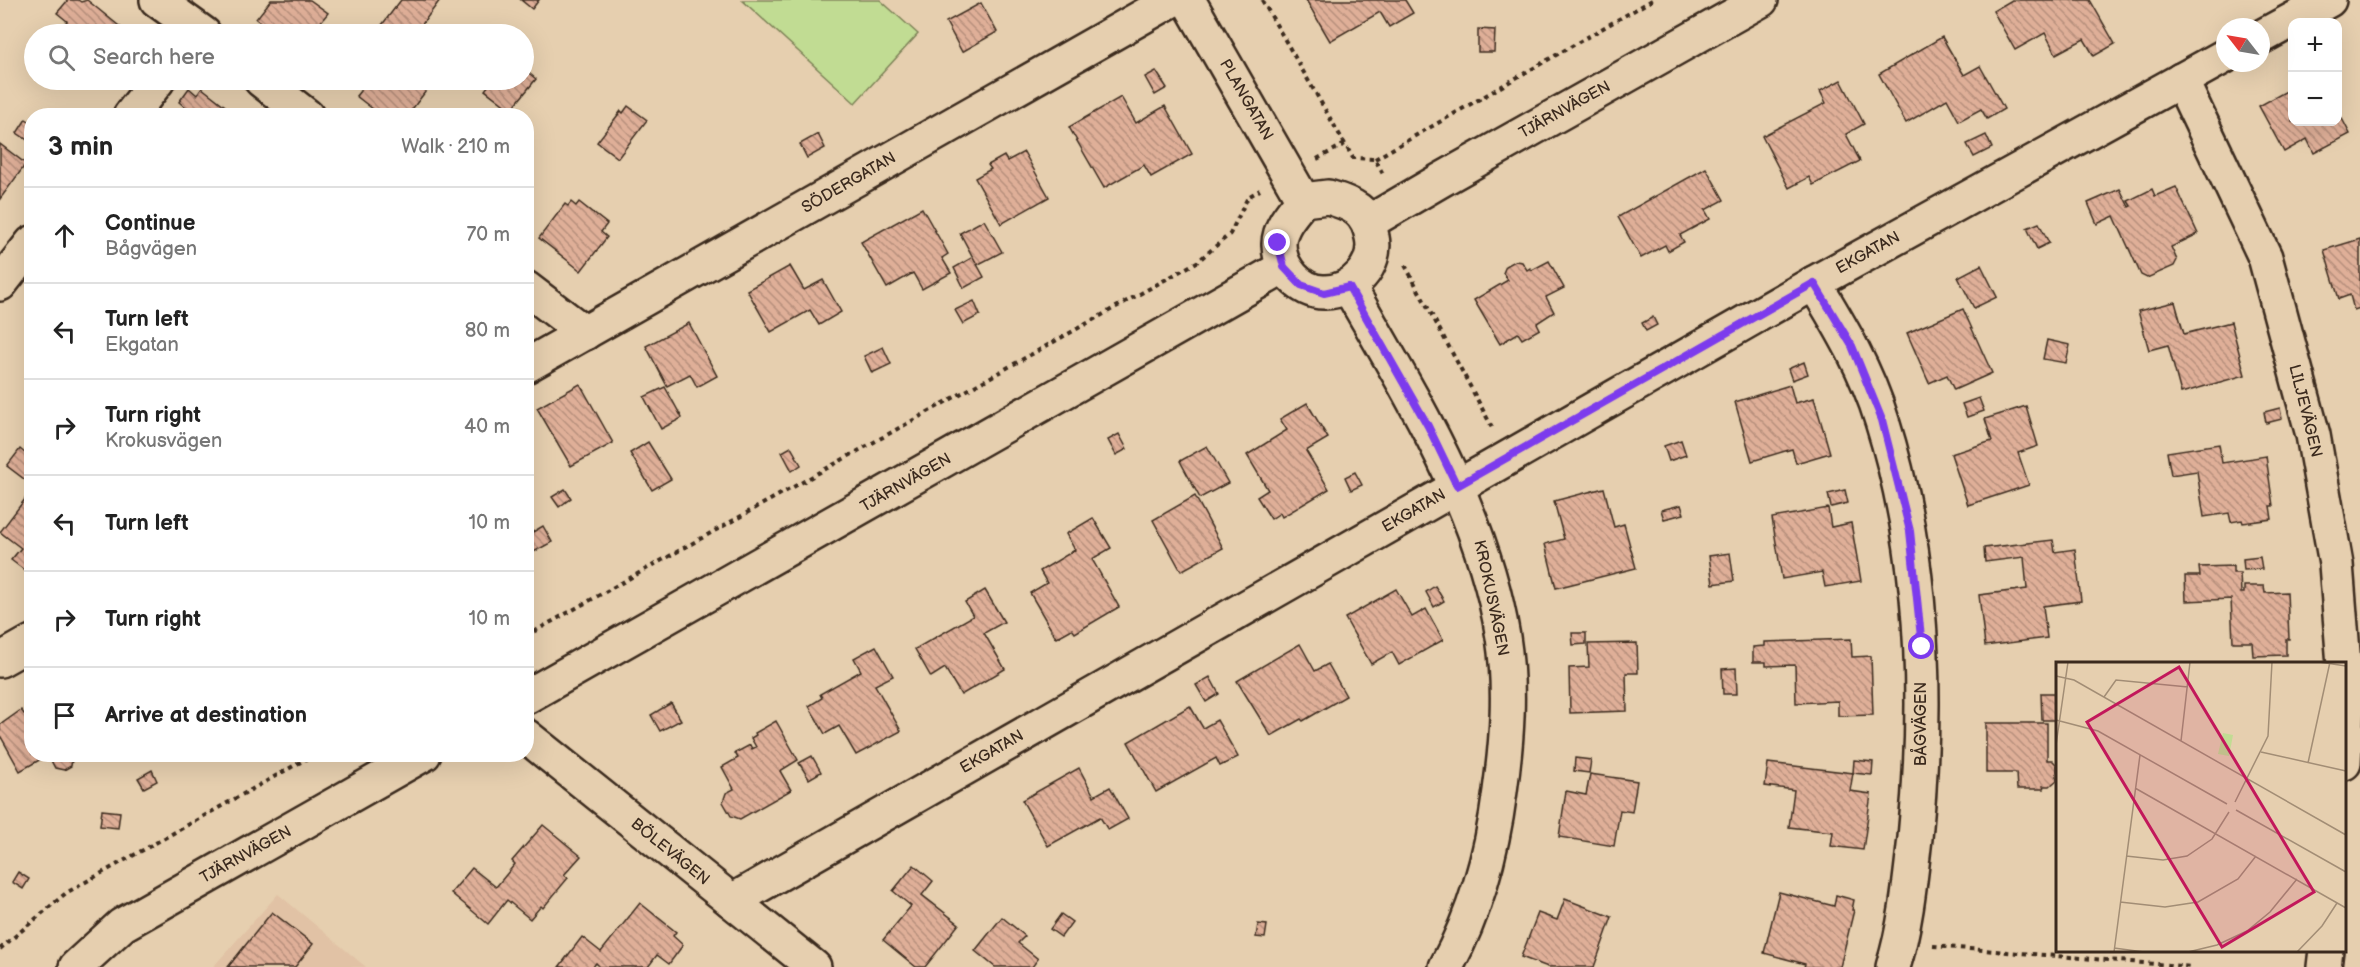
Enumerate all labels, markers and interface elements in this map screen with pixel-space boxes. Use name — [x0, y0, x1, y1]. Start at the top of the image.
north arrow — [2216, 18, 2270, 72]
map controls — [2288, 18, 2342, 126]
button: + — [2288, 18, 2342, 72]
search box — [24, 24, 534, 90]
icon: search — [45, 41, 78, 74]
text: Search here — [93, 44, 215, 71]
street label: PLANGATAN — [1215, 56, 1277, 144]
button: − — [2288, 72, 2342, 126]
street label: TJÄRNVÄGEN — [1515, 75, 1614, 143]
text: 3 min — [48, 132, 113, 163]
text: Walk · 210 m — [401, 135, 510, 159]
street label: SÖDERGATAN — [797, 147, 900, 218]
text: Continue — [105, 210, 195, 237]
icon: ahead — [48, 219, 81, 252]
text: 70 m — [466, 223, 510, 247]
street label: EKGATAN — [1833, 228, 1903, 278]
route end — [1264, 229, 1290, 255]
text: Bågvägen — [105, 237, 197, 261]
text: Turn left — [105, 306, 189, 333]
icon: left — [48, 315, 81, 348]
text: 80 m — [465, 319, 510, 343]
text: Ekgatan — [105, 333, 179, 357]
street label: LILJEVÄGEN — [2284, 362, 2328, 459]
text: Turn right — [105, 402, 201, 429]
icon: right — [48, 411, 81, 444]
text: 40 m — [464, 415, 510, 439]
text: Krokusvägen — [105, 429, 222, 453]
street label: TJÄRNVÄGEN — [856, 448, 955, 517]
street label: EKGATAN — [1379, 485, 1449, 537]
icon: left — [48, 507, 81, 540]
text: Turn left — [105, 510, 189, 537]
text: 10 m — [469, 511, 510, 535]
street label: KROKUSVÄGEN — [1469, 538, 1515, 658]
icon: right — [48, 603, 81, 636]
text: Turn right — [105, 606, 201, 633]
text: 10 m — [469, 607, 510, 631]
route start — [1908, 633, 1934, 659]
inset map — [2056, 662, 2345, 952]
street label: BÅGVÄGEN — [1910, 682, 1931, 766]
icon: arrive — [48, 699, 81, 732]
text: Arrive at destination — [105, 702, 307, 729]
street label: EKGATAN — [957, 726, 1027, 778]
street label: BÖLEVÄGEN — [627, 813, 714, 890]
street label: TJÄRNVÄGEN — [196, 820, 295, 888]

